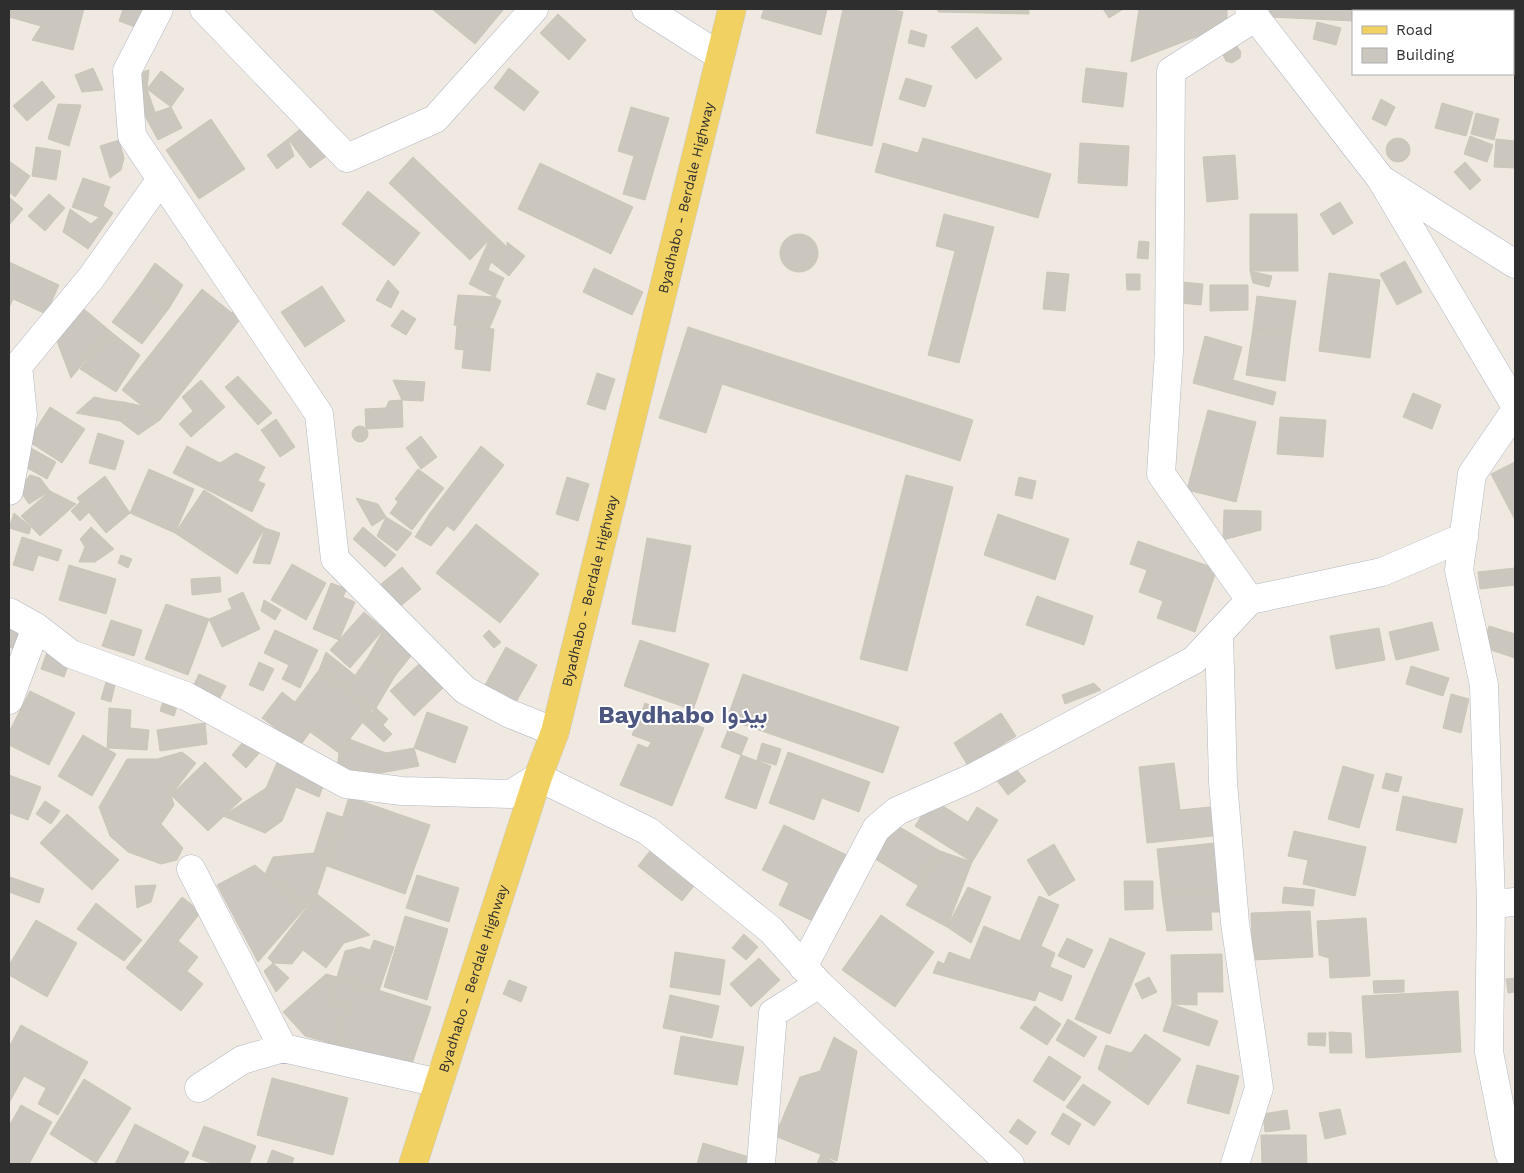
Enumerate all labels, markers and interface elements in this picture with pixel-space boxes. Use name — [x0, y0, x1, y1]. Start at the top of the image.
legend — [1352, 10, 1514, 75]
text: Road — [1396, 21, 1433, 39]
text: Building — [1396, 46, 1454, 64]
street label: Byadhabo - Berdale Highway — [655, 100, 717, 295]
street label: Byadhabo - Berdale Highway — [558, 493, 621, 688]
district label: Baydhabo بيدوا — [598, 701, 768, 730]
street label: Byadhabo - Berdale Highway — [435, 882, 511, 1074]

